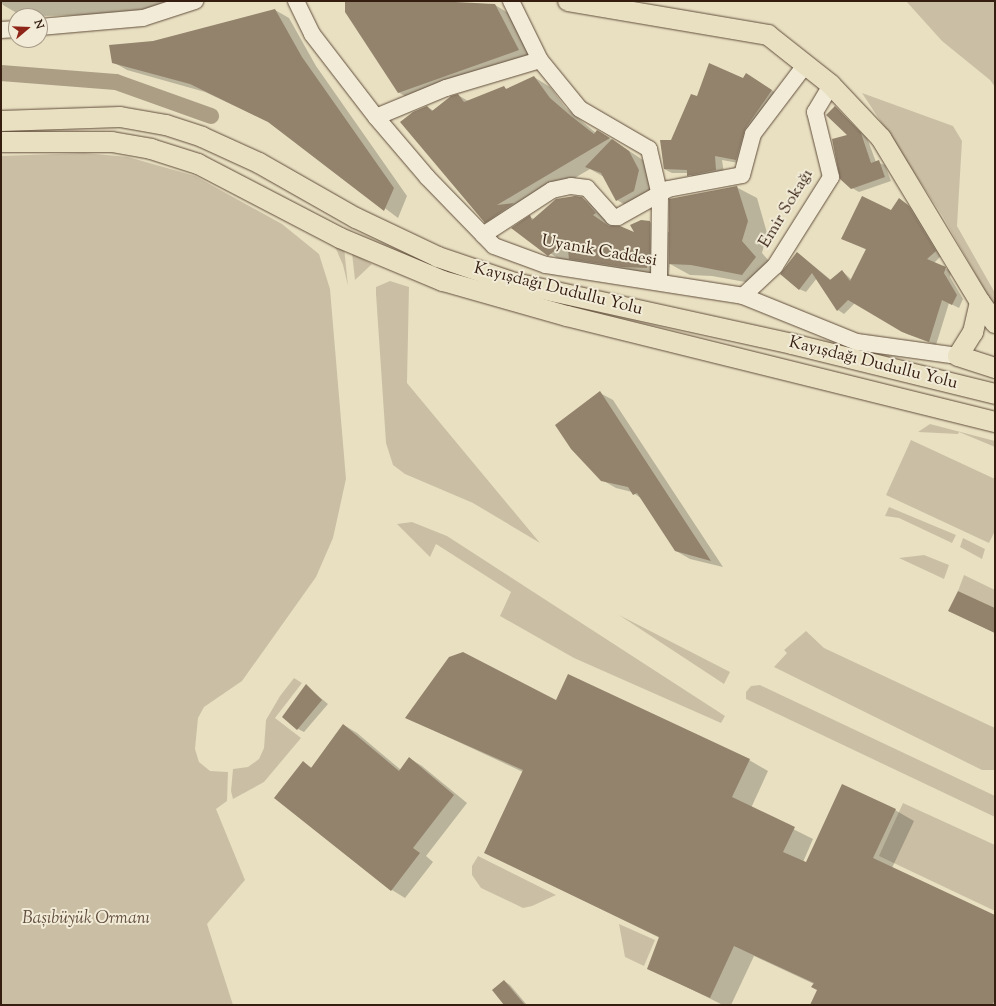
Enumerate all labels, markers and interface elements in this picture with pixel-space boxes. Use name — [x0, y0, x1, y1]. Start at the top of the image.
north arrow — [8, 8, 48, 48]
text: N — [29, 18, 47, 31]
street label: Emir Sokağı — [755, 166, 819, 252]
street label: Uyanık Caddesi — [539, 232, 659, 272]
street label: Kayışdağı Dudullu Yolu — [472, 259, 644, 321]
street label: Kayışdağı Dudullu Yolu — [787, 333, 959, 395]
park label: Başıbüyük Ormanı — [22, 910, 150, 930]

